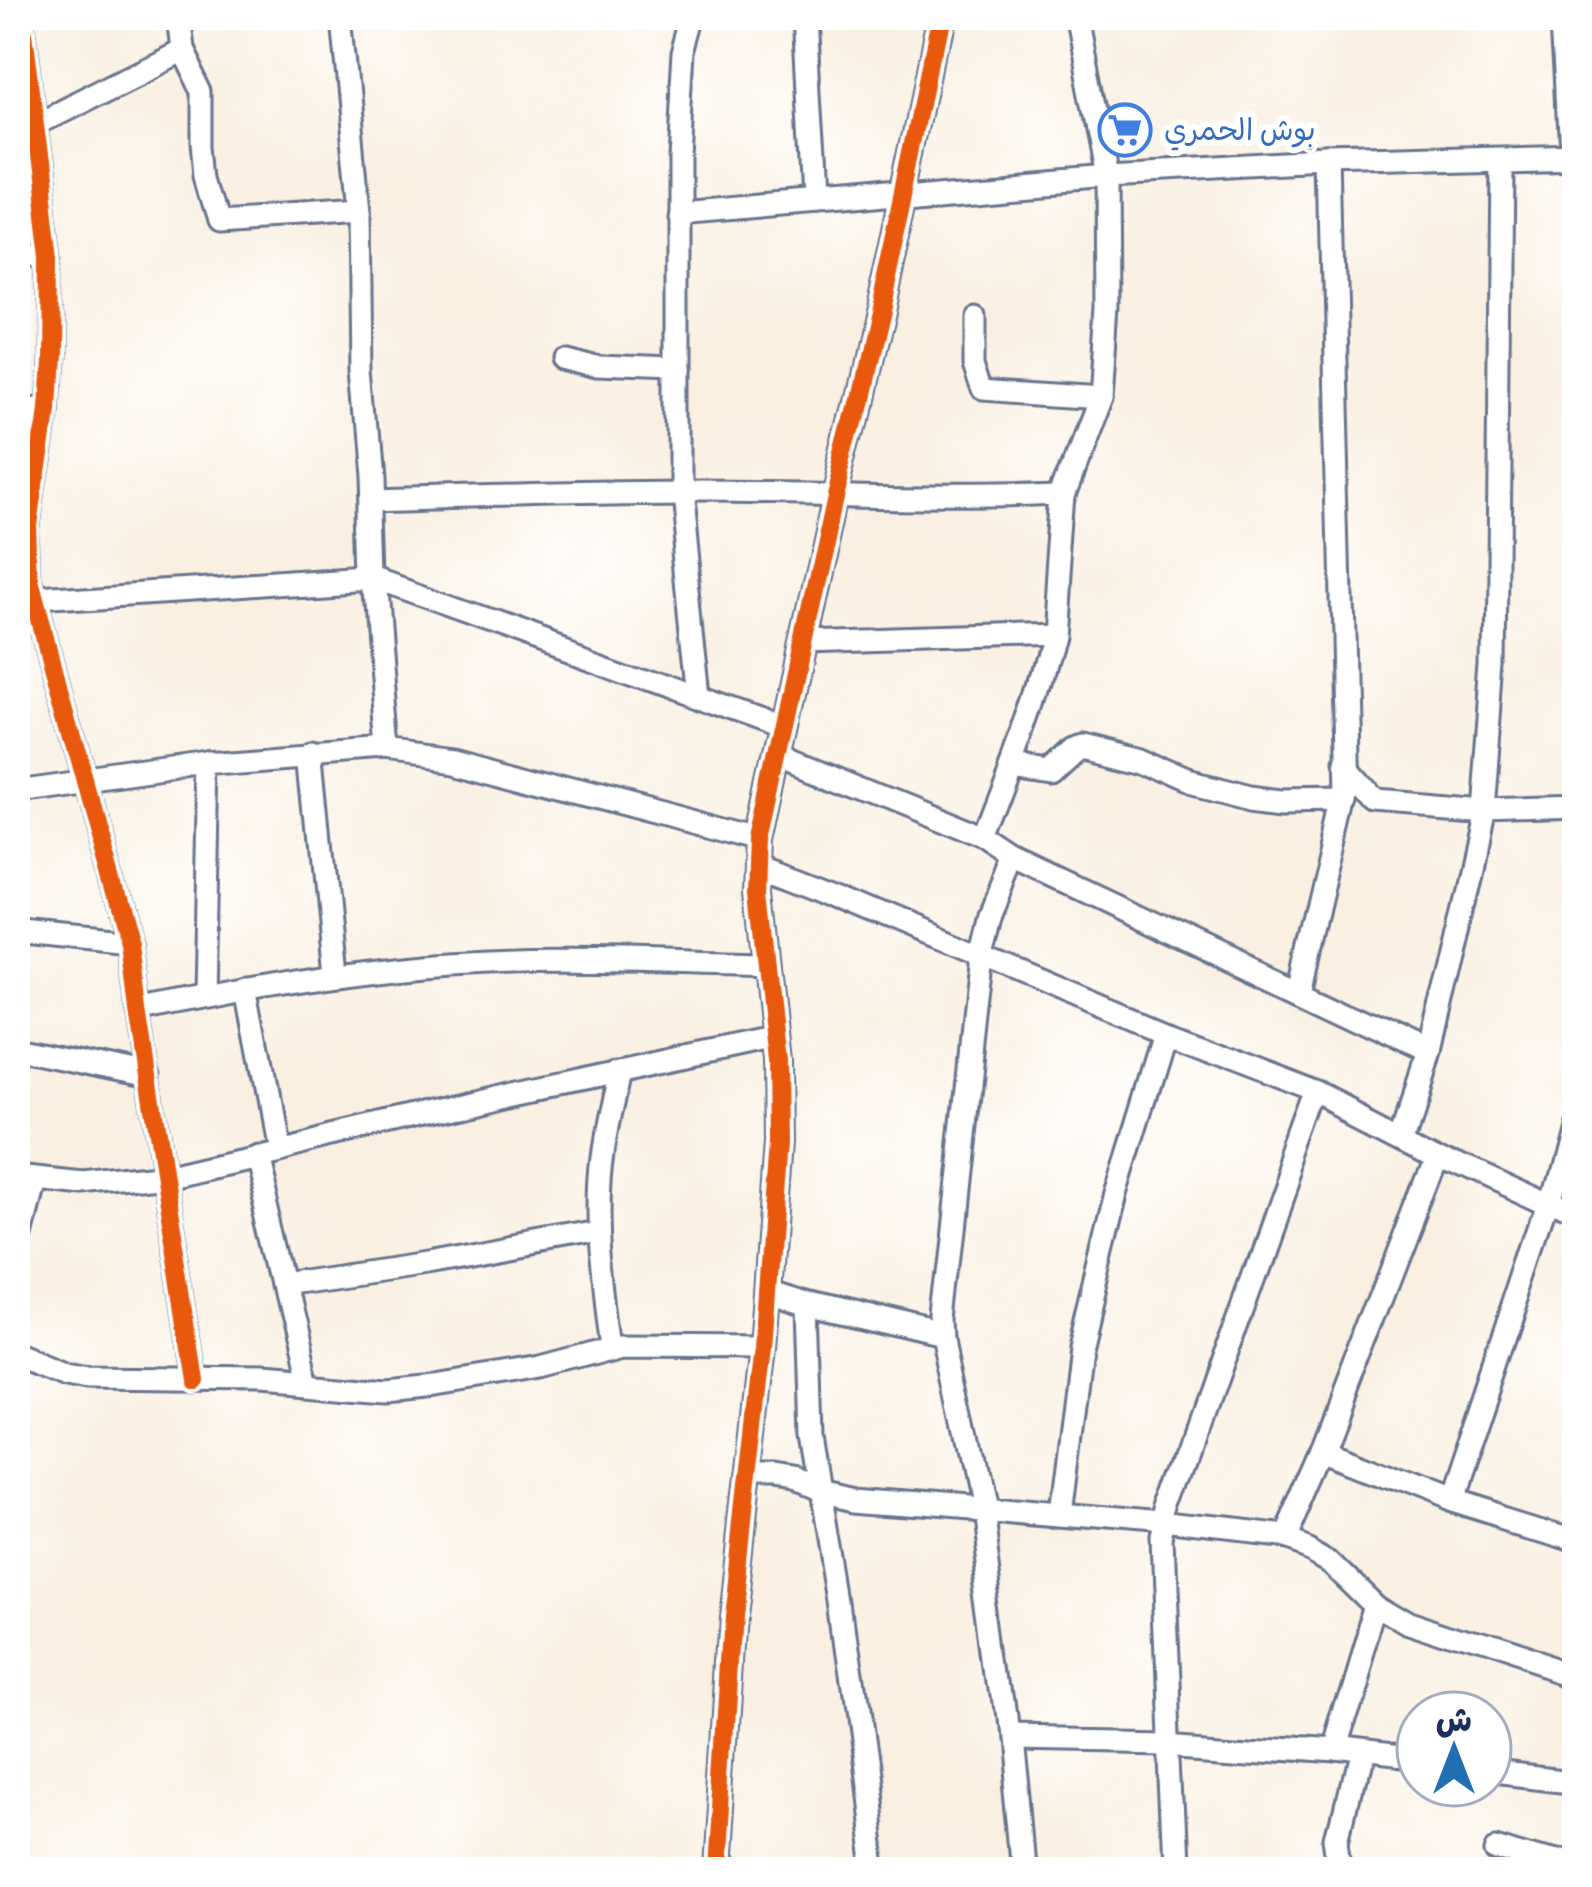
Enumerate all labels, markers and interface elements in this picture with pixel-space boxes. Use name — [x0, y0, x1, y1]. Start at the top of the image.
supermarket icon: بوش الحمري — [1097, 102, 1153, 158]
place label: بوش الحمري — [1164, 112, 1316, 151]
north arrow — [1394, 1689, 1514, 1809]
text: ش — [1436, 1700, 1472, 1741]

